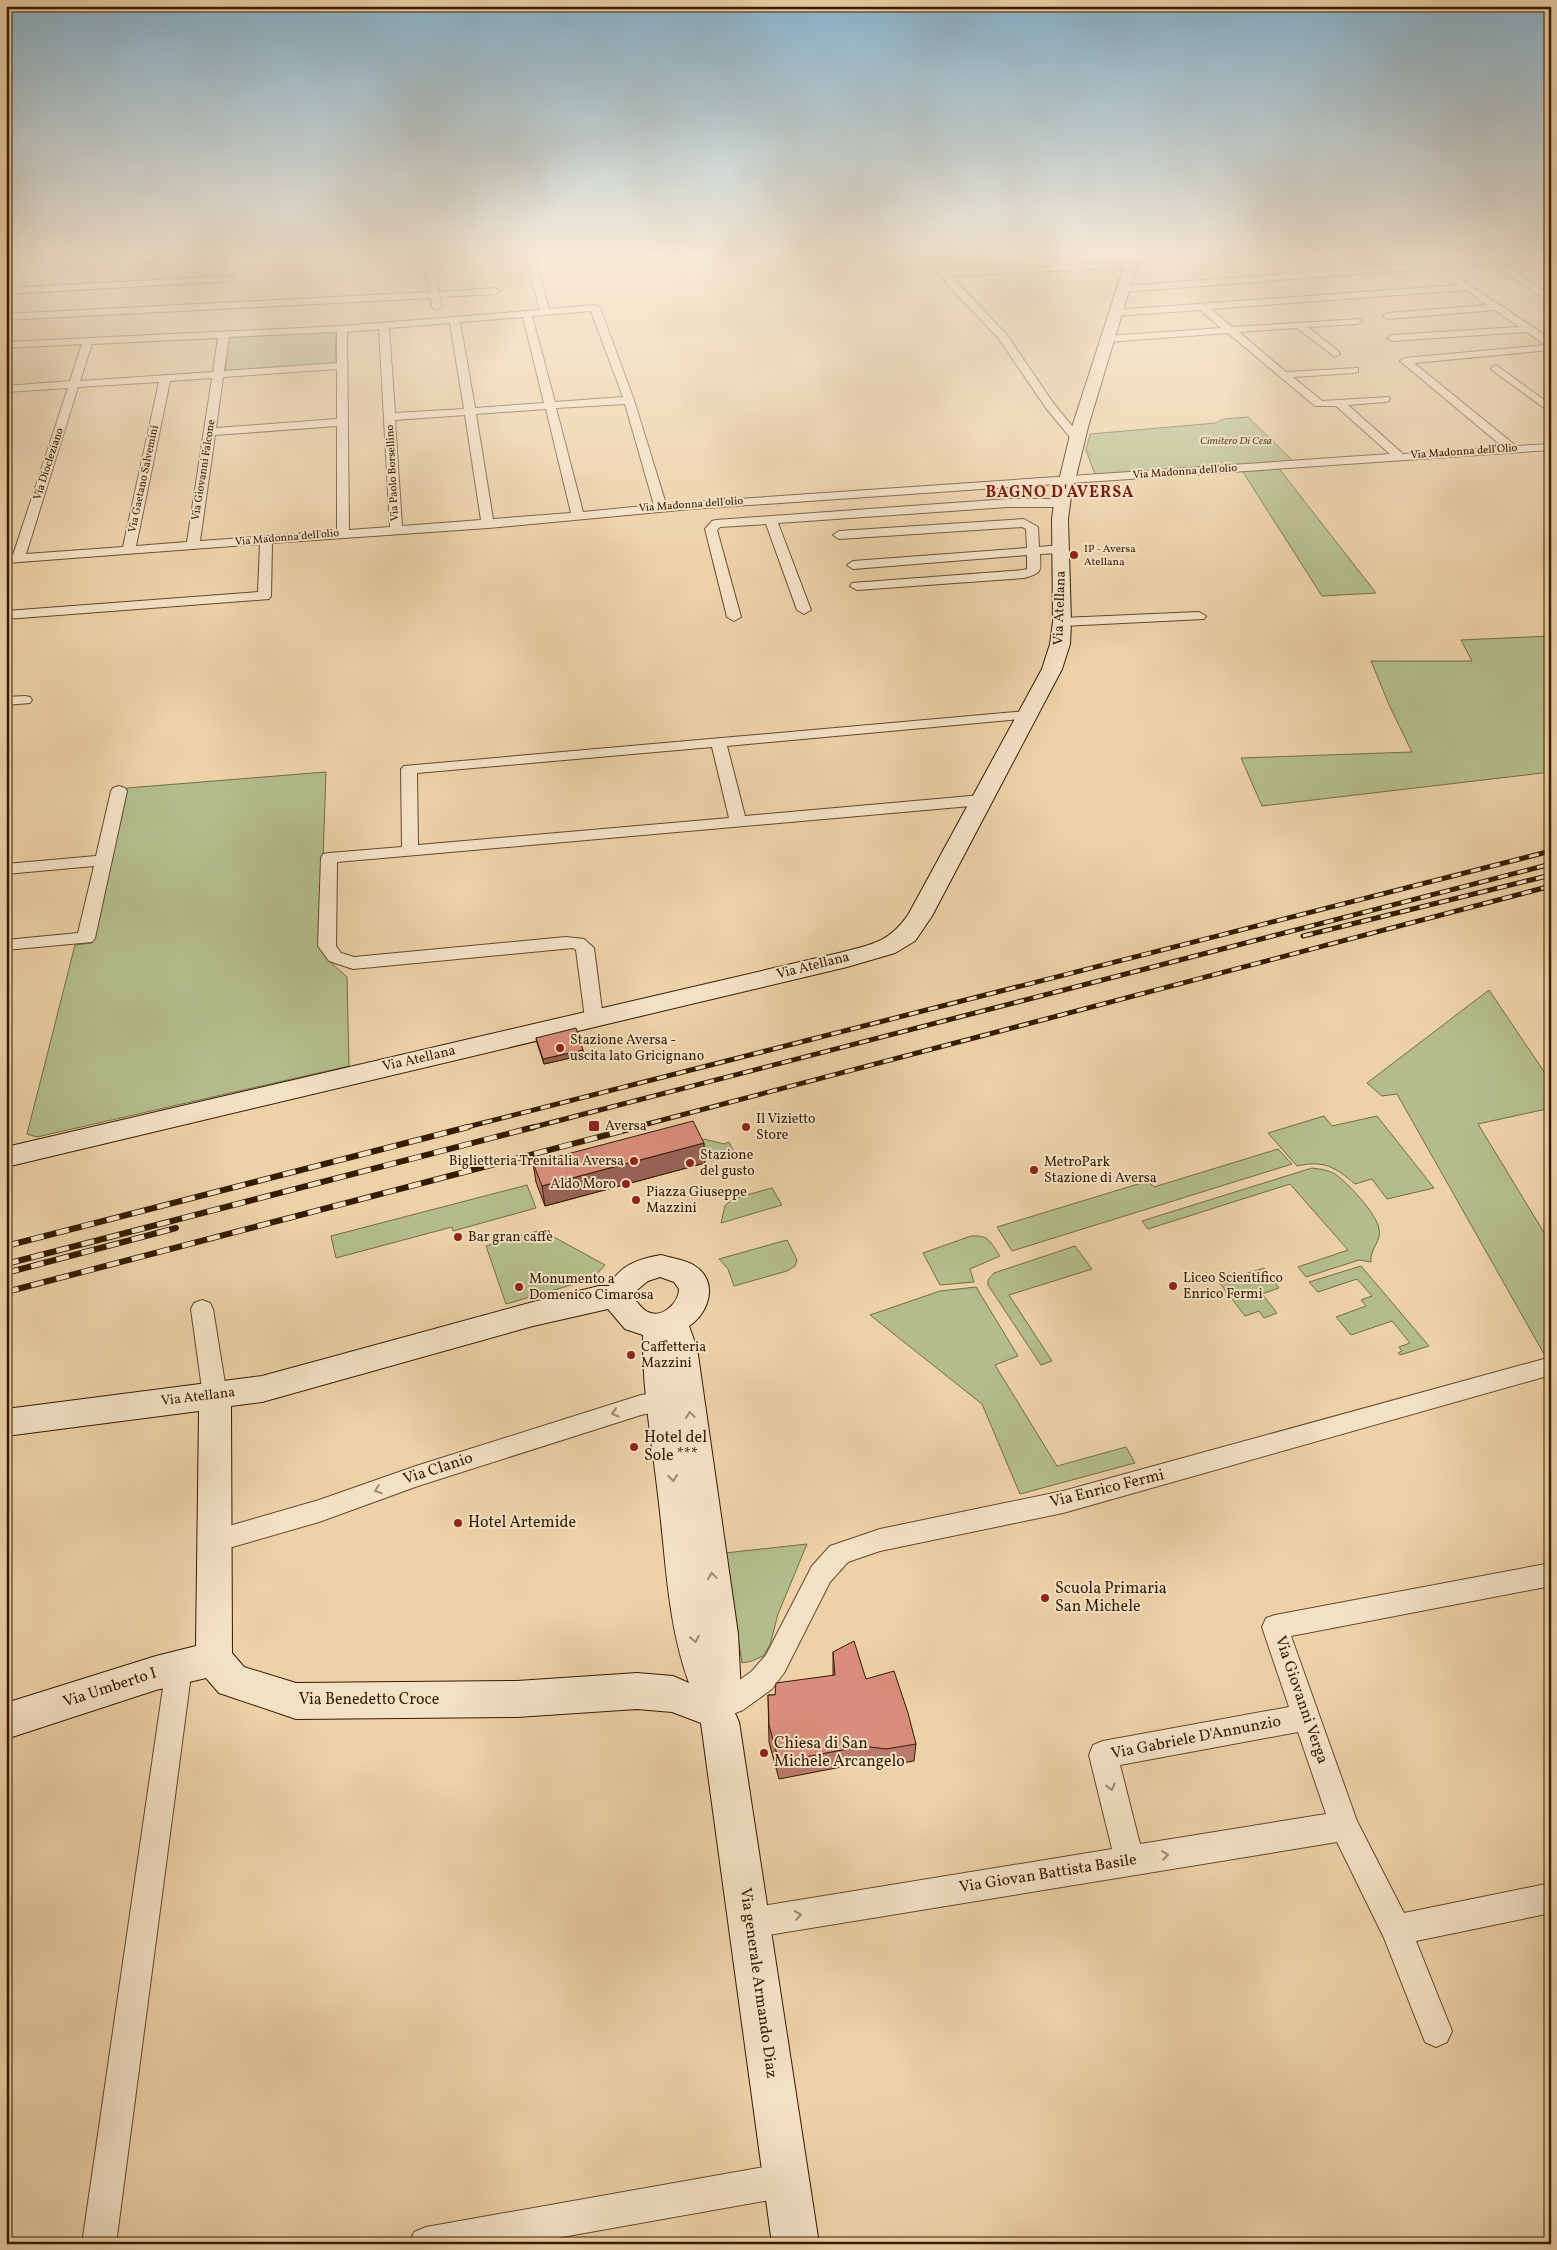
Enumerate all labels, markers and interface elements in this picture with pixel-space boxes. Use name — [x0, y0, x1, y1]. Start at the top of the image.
street label: Via Giovanni Falcone — [189, 418, 219, 522]
street label: Via Gaetano Salvemini — [125, 424, 163, 534]
street label: Via Paolo Borsellino — [383, 424, 403, 522]
street label: Via Diocleziano — [30, 426, 68, 502]
park label: Cimitero Di Cesa — [1200, 434, 1272, 449]
street label: Via Madonna dell'Olio — [1410, 441, 1518, 463]
street label: Via Madonna dell'olio — [1132, 461, 1238, 483]
district label: BAGNO D'AVERSA — [986, 482, 1134, 504]
street label: Via Madonna dell'olio — [638, 494, 744, 516]
street label: Via Madonna dell'olio — [234, 526, 340, 550]
place label: IP - Aversa Atellana — [1084, 542, 1136, 570]
marker: IP - Aversa Atellana — [1068, 549, 1080, 561]
street label: Via Atellana — [1049, 570, 1071, 646]
street label: Via Atellana — [774, 948, 852, 984]
place label: Stazione Aversa - uscita lato Gricignano — [570, 1031, 704, 1066]
street label: Via Atellana — [381, 1041, 458, 1077]
marker: Stazione Aversa - uscita lato Gricignano — [554, 1042, 566, 1054]
place label: Il Vizietto Store — [756, 1110, 816, 1145]
place label: Aversa — [605, 1117, 647, 1136]
marker: Aversa — [587, 1119, 601, 1133]
marker: Il Vizietto Store — [740, 1121, 752, 1133]
place label: Stazione del gusto — [700, 1146, 755, 1181]
place label: Biglietteria Trenitalia Aversa — [449, 1152, 624, 1171]
place label: MetroPark Stazione di Aversa — [1044, 1153, 1157, 1188]
marker: Biglietteria Trenitalia Aversa — [628, 1155, 640, 1167]
marker: Stazione del gusto — [684, 1157, 696, 1169]
marker: MetroPark Stazione di Aversa — [1028, 1164, 1040, 1176]
place label: Aldo Moro — [550, 1175, 616, 1194]
marker: Aldo Moro — [620, 1178, 632, 1190]
place label: Piazza Giuseppe Mazzini — [646, 1183, 747, 1218]
marker: Piazza Giuseppe Mazzini — [630, 1194, 642, 1206]
place label: Bar gran caffè — [468, 1228, 553, 1247]
marker: Bar gran caffè — [452, 1231, 464, 1243]
place label: Liceo Scientifico Enrico Fermi — [1183, 1269, 1283, 1304]
place label: Monumento a Domenico Cimarosa — [529, 1270, 654, 1305]
marker: Liceo Scientifico Enrico Fermi — [1167, 1280, 1179, 1292]
marker: Monumento a Domenico Cimarosa — [513, 1281, 525, 1293]
place label: Caffetteria Mazzini — [641, 1338, 706, 1373]
marker: Caffetteria Mazzini — [625, 1349, 637, 1361]
street label: Via Atellana — [160, 1383, 236, 1411]
one-way arrow — [612, 1407, 620, 1417]
one-way arrow — [685, 1410, 696, 1418]
place label: Hotel del Sole *** — [644, 1427, 707, 1467]
marker: Hotel del Sole *** — [628, 1441, 640, 1453]
street label: Via Clanio — [400, 1447, 476, 1491]
street label: Via Enrico Fermi — [1048, 1464, 1167, 1514]
one-way arrow — [667, 1474, 678, 1482]
one-way arrow — [374, 1484, 382, 1494]
place label: Hotel Artemide — [468, 1512, 576, 1534]
marker: Hotel Artemide — [452, 1517, 464, 1529]
one-way arrow — [708, 1571, 718, 1580]
place label: Scuola Primaria San Michele — [1055, 1578, 1167, 1618]
marker: Scuola Primaria San Michele — [1039, 1592, 1051, 1604]
street label: Via Giovanni Verga — [1269, 1633, 1333, 1767]
one-way arrow — [689, 1635, 699, 1643]
street label: Via Umberto I — [60, 1663, 160, 1713]
street label: Via Benedetto Croce — [299, 1689, 439, 1711]
street label: Via Gabriele D'Annunzio — [1109, 1711, 1283, 1765]
place label: Chiesa di San Michele Arcangelo — [774, 1733, 905, 1773]
marker: Chiesa di San Michele Arcangelo — [758, 1747, 770, 1759]
one-way arrow — [1106, 1783, 1116, 1791]
street label: Via Giovan Battista Basile — [958, 1849, 1138, 1899]
one-way arrow — [1161, 1851, 1170, 1861]
street label: Via generale Armando Diaz — [734, 1886, 782, 2080]
one-way arrow — [794, 1910, 802, 1921]

